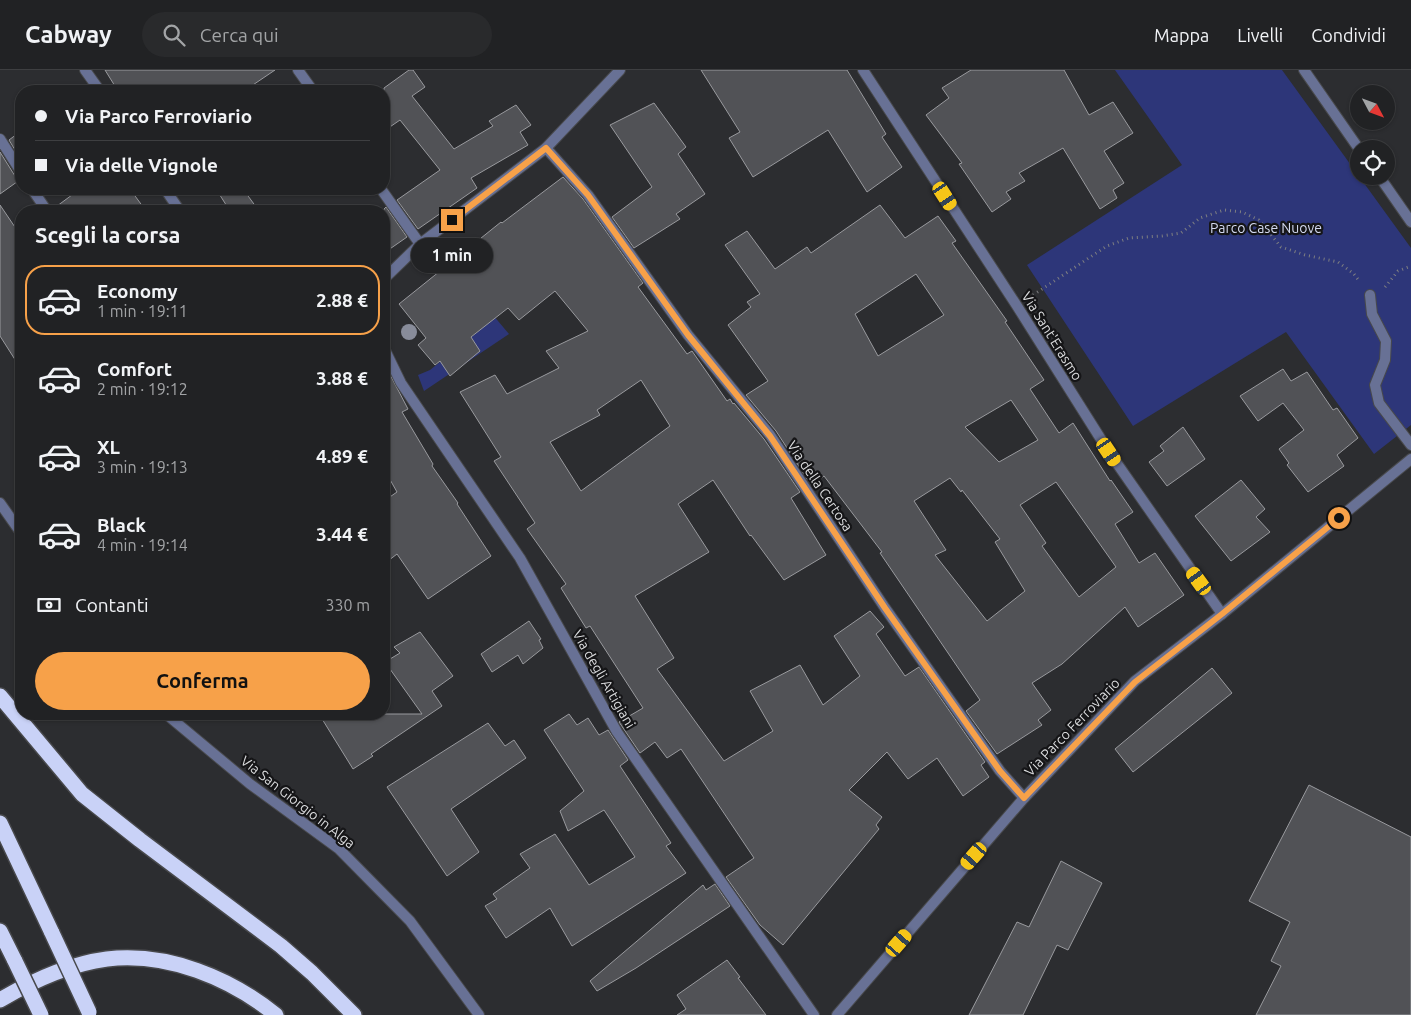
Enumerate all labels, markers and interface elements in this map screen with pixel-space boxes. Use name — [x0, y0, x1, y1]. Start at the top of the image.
search box — [142, 12, 492, 57]
text: Cabway — [25, 21, 112, 48]
icon: search — [160, 21, 188, 49]
text: Cerca qui — [200, 24, 279, 46]
text: Mappa — [1154, 25, 1209, 45]
text: Livelli — [1237, 25, 1283, 45]
text: Condividi — [1311, 25, 1386, 45]
north arrow — [1350, 85, 1395, 130]
map controls — [1350, 85, 1395, 185]
text: Via Parco Ferroviario — [65, 105, 252, 127]
button: locate — [1350, 140, 1395, 185]
text: Via delle Vignole — [65, 154, 218, 176]
car — [930, 179, 959, 213]
route end — [441, 209, 463, 231]
park label: Parco Case Nuove — [1210, 220, 1322, 236]
text: Scegli la corsa — [35, 222, 181, 247]
callout: 1 min — [411, 238, 493, 272]
text: 1 min — [432, 246, 472, 264]
icon: car — [37, 278, 82, 323]
text: Economy — [97, 280, 178, 302]
text: 2.88 € — [316, 289, 368, 311]
street label: Via Sant'Erasmo — [1018, 289, 1086, 383]
text: 1 min · 19:11 — [97, 302, 188, 320]
icon: car — [37, 356, 82, 401]
text: Comfort — [97, 358, 172, 380]
text: 3.88 € — [316, 367, 368, 389]
text: 2 min · 19:12 — [97, 380, 188, 398]
icon: car — [37, 434, 82, 479]
car — [1094, 435, 1123, 469]
text: XL — [97, 436, 120, 458]
street label: Via della Certosa — [784, 438, 856, 534]
text: 4.89 € — [316, 445, 368, 467]
text: 3 min · 19:13 — [97, 458, 188, 476]
route start — [1328, 507, 1350, 529]
icon: car — [37, 512, 82, 557]
text: Black — [97, 514, 146, 536]
text: 3.44 € — [316, 523, 368, 545]
text: 4 min · 19:14 — [97, 536, 188, 554]
car — [1184, 564, 1213, 598]
icon: cash — [35, 591, 63, 619]
text: Contanti — [75, 594, 149, 616]
text: 330 m — [325, 596, 370, 614]
street label: Via degli Artigiani — [569, 627, 639, 731]
button: Conferma — [35, 652, 370, 710]
street label: Via Parco Ferroviario — [1021, 675, 1123, 779]
street label: Via San Giorgio in Alga — [238, 752, 358, 852]
car — [958, 840, 989, 872]
car — [883, 927, 914, 959]

